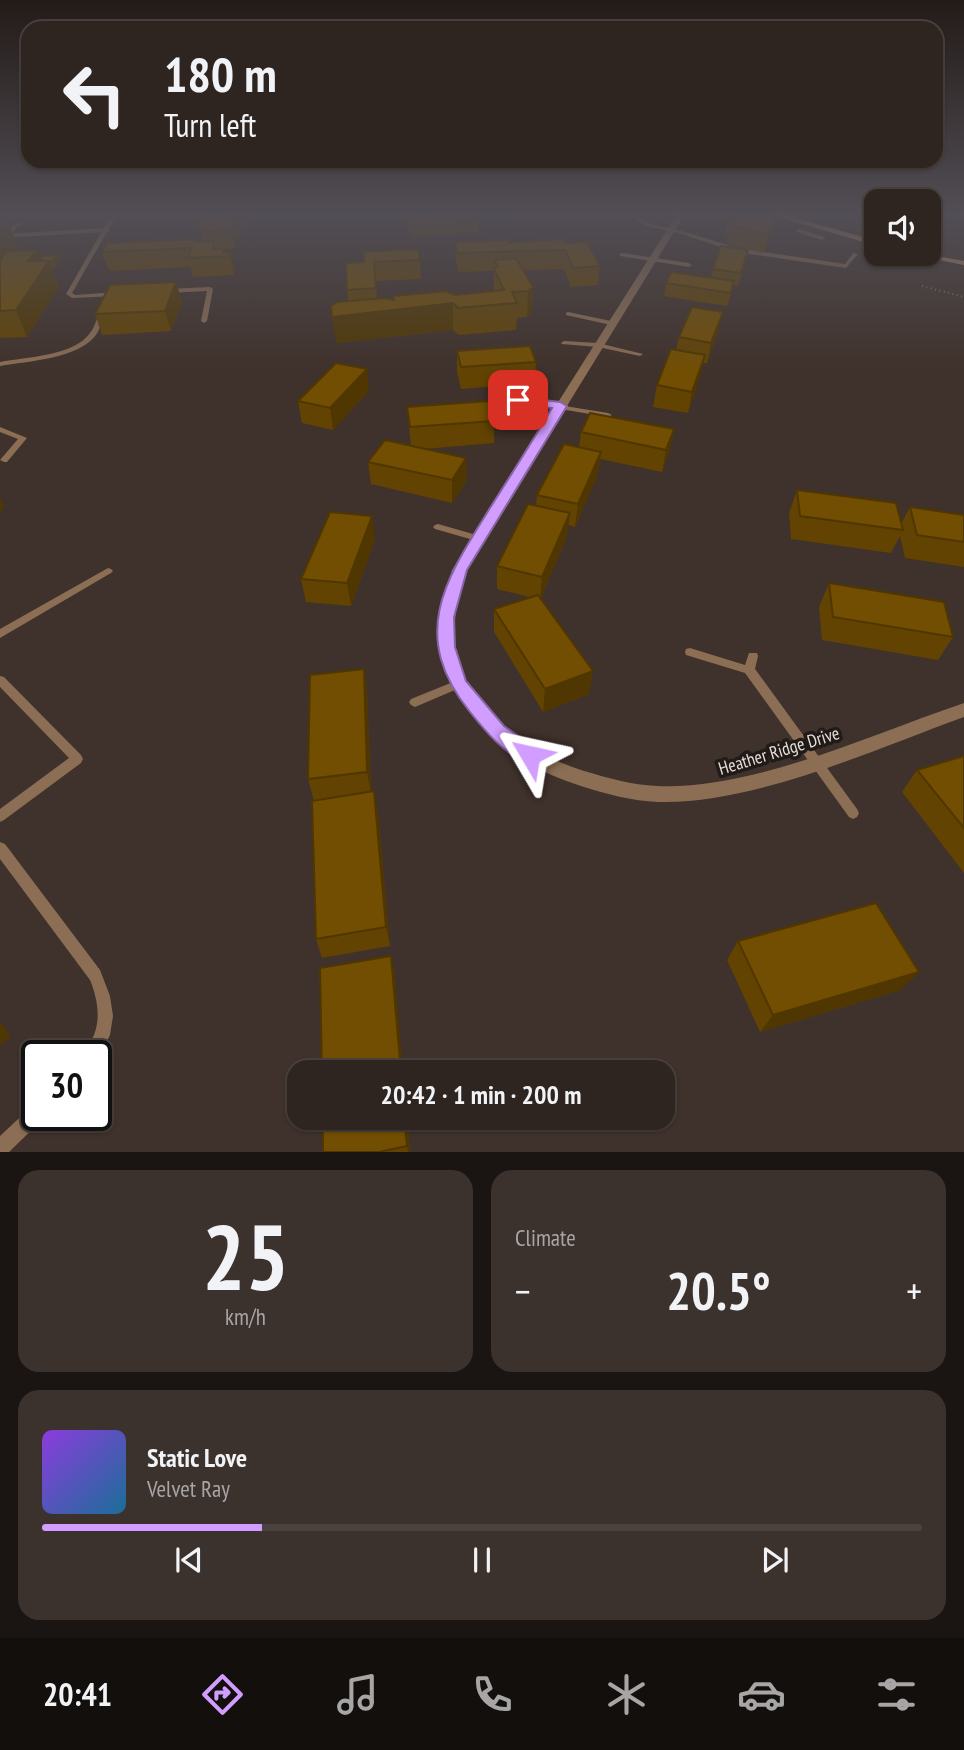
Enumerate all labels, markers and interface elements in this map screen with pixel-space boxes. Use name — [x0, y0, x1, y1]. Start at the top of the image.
text: 180 m — [164, 42, 277, 106]
icon: left — [49, 49, 140, 140]
text: Turn left — [164, 104, 256, 146]
map controls — [864, 189, 941, 266]
button: sound — [864, 189, 941, 266]
pin — [488, 370, 548, 430]
icon: arrive — [499, 381, 537, 419]
position arrow — [493, 718, 567, 792]
street label: Heather Ridge Drive — [716, 721, 842, 780]
speed limit sign: 30 — [21, 1040, 112, 1131]
text: 20:42 · 1 min · 200 m — [381, 1078, 581, 1111]
text: 25 — [202, 1197, 289, 1315]
text: Climate — [515, 1223, 576, 1252]
text: 20.5° — [666, 1257, 771, 1324]
text: − — [515, 1266, 531, 1315]
text: + — [906, 1266, 922, 1315]
text: km/h — [225, 1302, 266, 1331]
text: Static Love — [147, 1441, 247, 1474]
text: Velvet Ray — [147, 1474, 230, 1503]
icon: previous — [170, 1541, 208, 1579]
icon: pause — [463, 1541, 501, 1579]
icon: next — [756, 1541, 794, 1579]
icon: directions — [198, 1670, 247, 1719]
icon: music — [333, 1670, 382, 1719]
icon: phone — [468, 1670, 517, 1719]
icon: climate — [602, 1670, 651, 1719]
icon: car — [737, 1670, 786, 1719]
icon: filters — [872, 1670, 921, 1719]
text: 20:41 — [43, 1673, 112, 1715]

